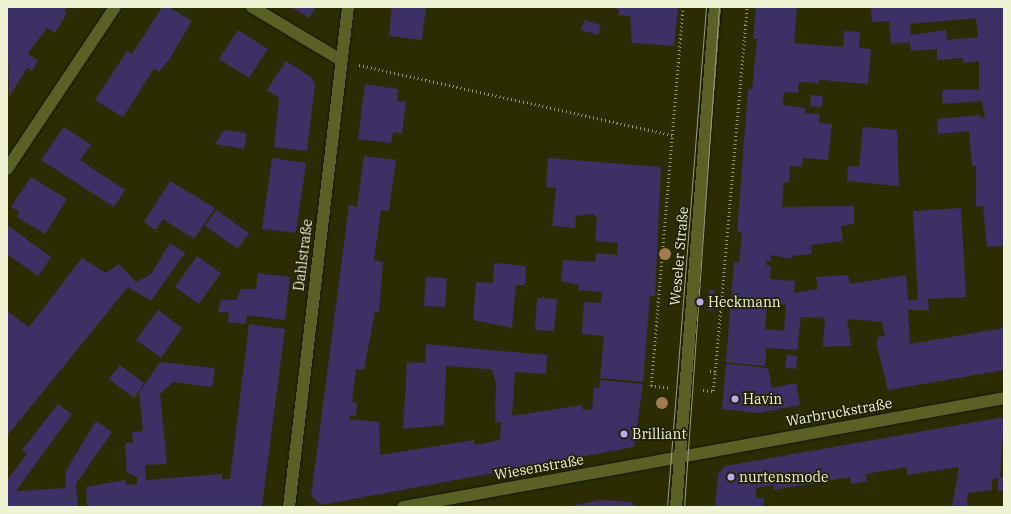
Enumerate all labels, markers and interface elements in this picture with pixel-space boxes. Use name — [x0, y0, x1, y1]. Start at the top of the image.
street label: Weseler Straße — [666, 206, 692, 306]
street label: Dahlstraße — [290, 218, 316, 292]
place label: Heckmann — [708, 294, 781, 310]
marker: Heckmann — [695, 297, 705, 307]
place label: Havin — [743, 391, 782, 407]
marker: Havin — [730, 394, 740, 404]
street label: Warbruckstraße — [785, 394, 893, 430]
place label: Brilliant — [632, 426, 686, 442]
marker: Brilliant — [619, 429, 629, 439]
street label: Wiesenstraße — [493, 451, 585, 483]
place label: nurtensmode — [739, 469, 829, 485]
marker: nurtensmode — [726, 472, 736, 482]

